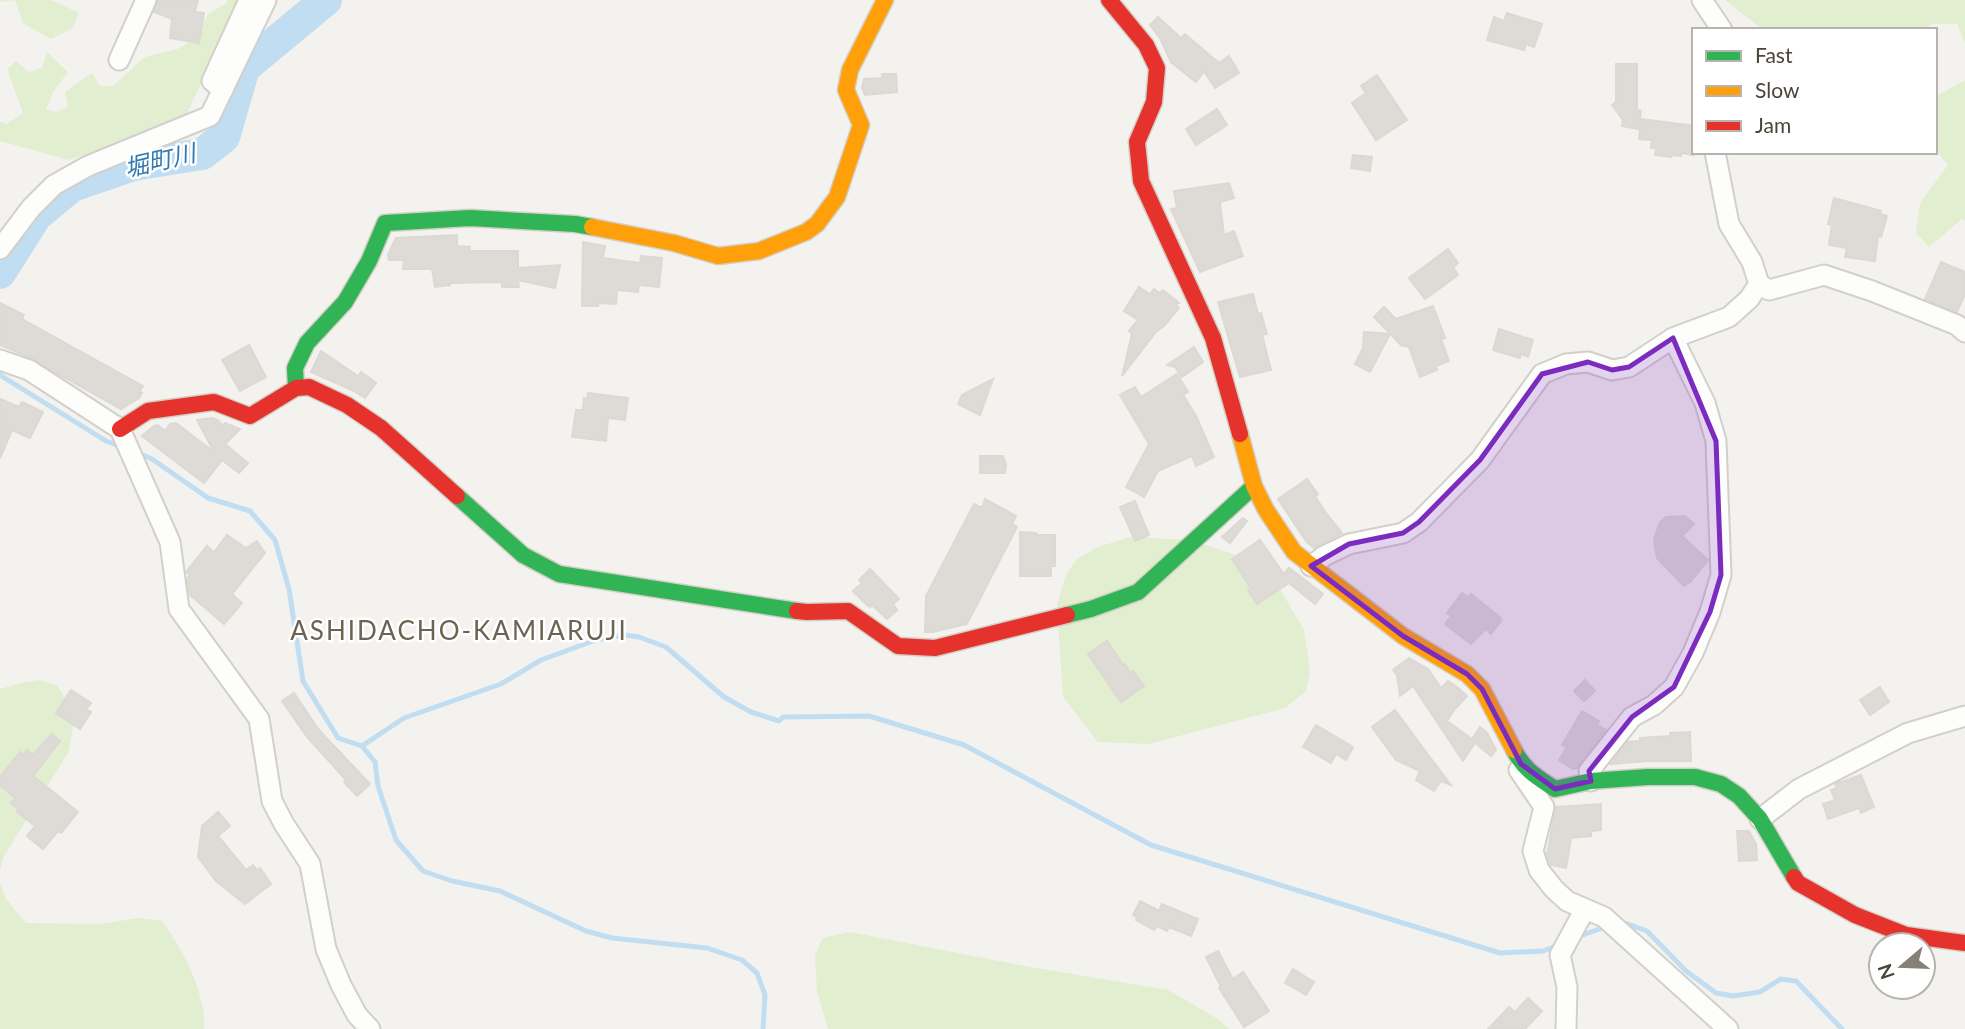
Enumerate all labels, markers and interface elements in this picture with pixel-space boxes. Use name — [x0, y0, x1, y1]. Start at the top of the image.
legend — [1692, 28, 1937, 154]
text: Fast — [1755, 42, 1793, 67]
text: Slow — [1755, 77, 1800, 102]
text: Jam — [1755, 112, 1791, 137]
water label: 堀町川 — [121, 137, 201, 182]
district label: ASHIDACHO-KAMIARUJI — [290, 614, 628, 646]
north arrow — [1867, 931, 1937, 1001]
text: N — [1872, 961, 1899, 982]

